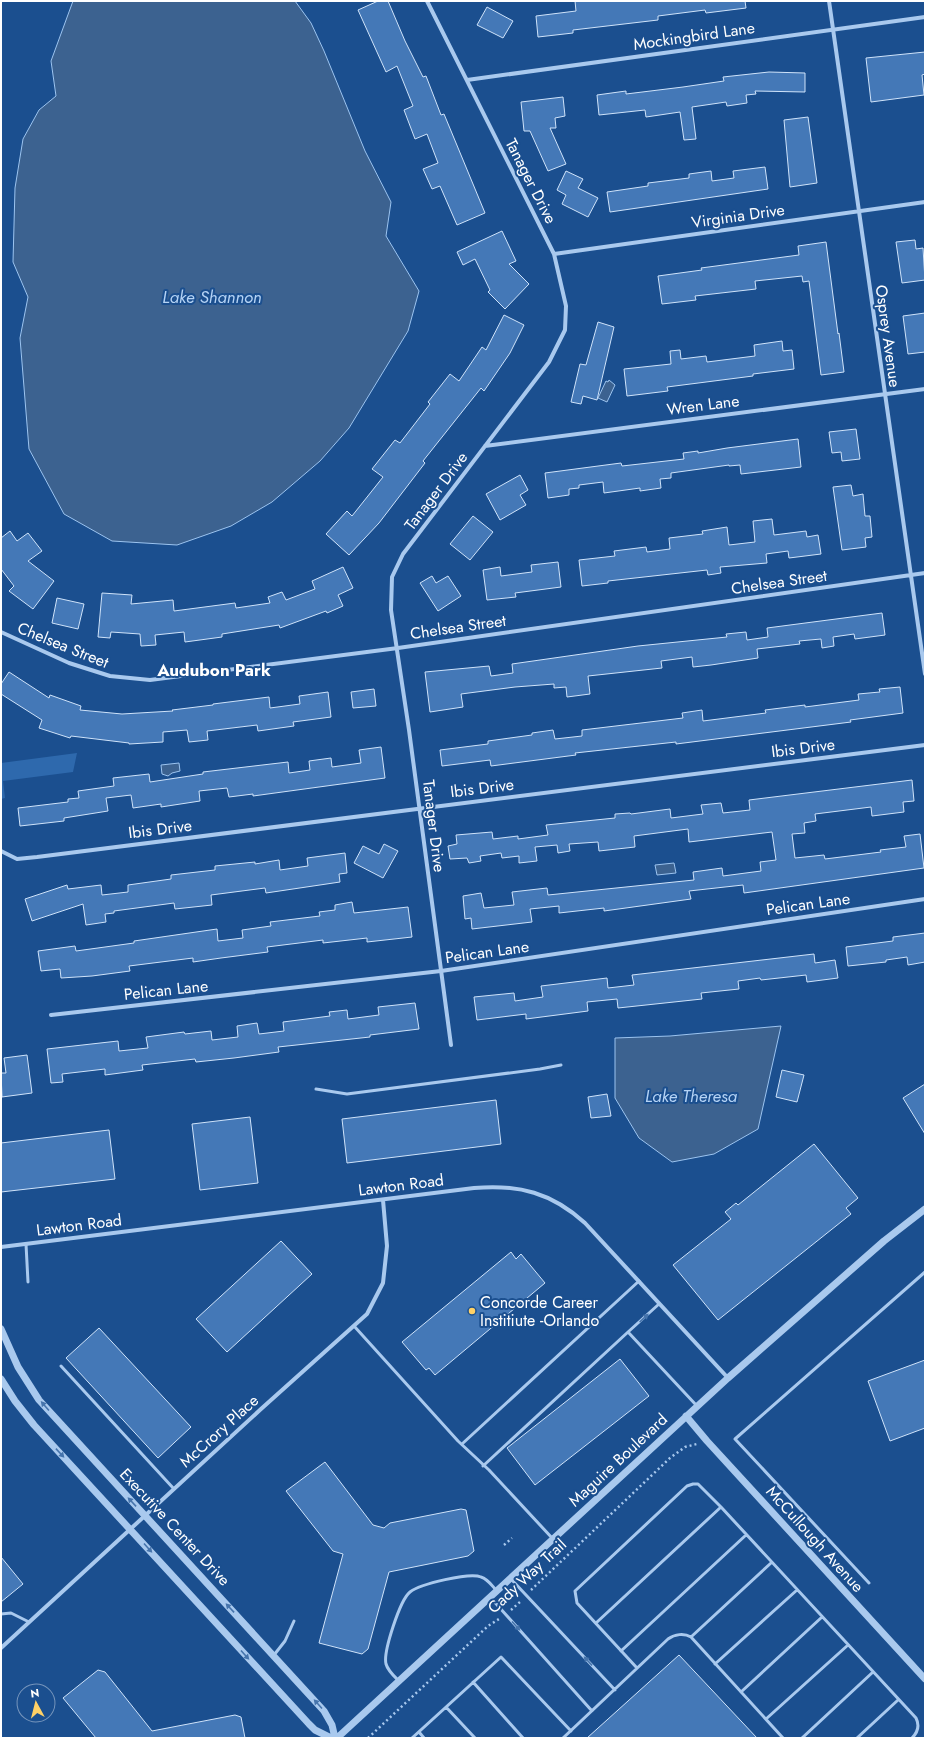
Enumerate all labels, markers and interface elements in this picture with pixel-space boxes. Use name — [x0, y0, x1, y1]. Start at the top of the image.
street label: Mockingbird Lane — [632, 16, 756, 56]
street label: Tanager Drive — [500, 134, 562, 228]
street label: Virginia Drive — [690, 198, 786, 234]
street label: Osprey Avenue — [869, 283, 907, 389]
water label: Lake Shannon — [162, 285, 262, 309]
street label: Wren Lane — [665, 389, 741, 421]
street label: Tanager Drive — [399, 447, 473, 535]
street label: Chelsea Street — [730, 564, 829, 600]
street label: Chelsea Street — [409, 609, 508, 645]
street label: Chelsea Street — [14, 616, 112, 674]
district label: Audubon Park — [156, 658, 271, 682]
street label: Ibis Drive — [770, 733, 836, 763]
street label: Ibis Drive — [449, 773, 515, 803]
street label: Tanager Drive — [417, 779, 451, 873]
street label: Ibis Drive — [127, 814, 193, 844]
street label: Pelican Lane — [765, 887, 851, 921]
street label: Pelican Lane — [444, 935, 530, 969]
street label: Pelican Lane — [123, 974, 209, 1006]
water label: Lake Theresa — [645, 1084, 738, 1108]
street label: Lawton Road — [357, 1168, 445, 1202]
street label: Lawton Road — [35, 1208, 123, 1242]
place label: Concorde Career Institiute -Orlando — [480, 1291, 599, 1332]
marker: Concorde Career Institiute -Orlando — [467, 1306, 477, 1316]
one-way arrow — [639, 1313, 649, 1323]
street label: McCrory Place — [174, 1389, 264, 1473]
one-way arrow — [40, 1401, 49, 1411]
street label: Maguire Boulevard — [563, 1408, 673, 1512]
one-way arrow — [55, 1448, 65, 1458]
street label: Executive Center Drive — [114, 1463, 236, 1591]
street label: McCullough Avenue — [761, 1481, 869, 1597]
one-way arrow — [128, 1497, 137, 1507]
street label: Cady Way Trail — [482, 1533, 572, 1619]
one-way arrow — [143, 1543, 153, 1553]
one-way arrow — [225, 1603, 235, 1613]
one-way arrow — [512, 1621, 521, 1632]
one-way arrow — [240, 1650, 249, 1659]
one-way arrow — [583, 1656, 593, 1666]
north arrow — [16, 1683, 56, 1723]
text: N — [29, 1685, 40, 1702]
one-way arrow — [313, 1699, 322, 1709]

